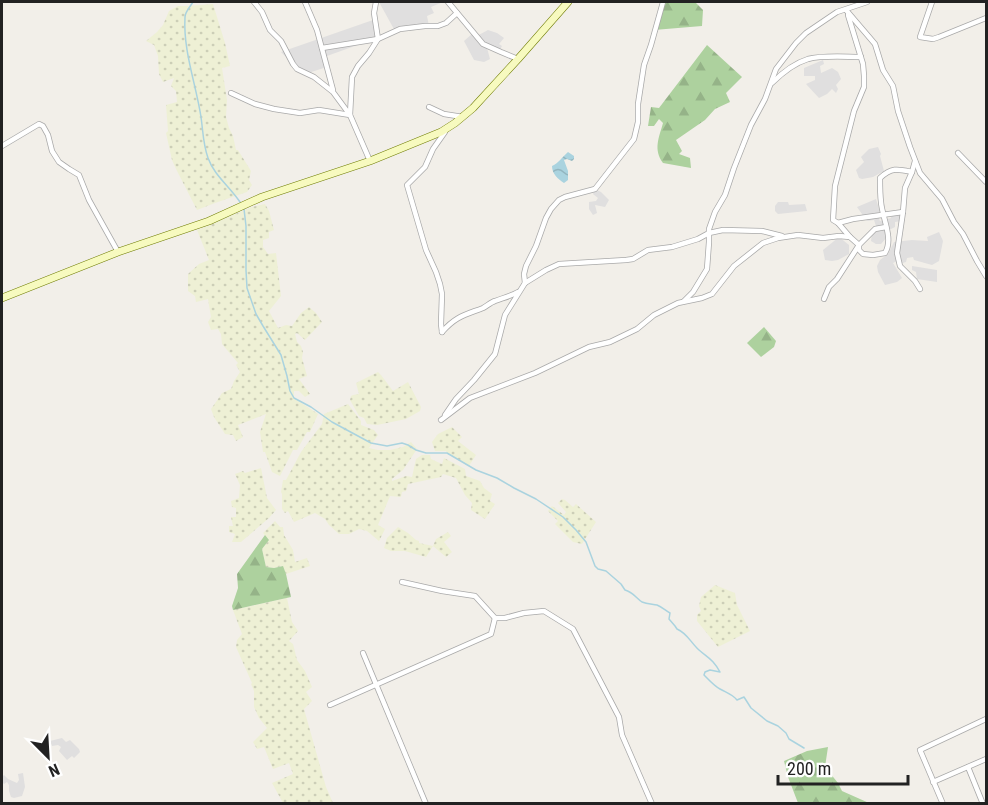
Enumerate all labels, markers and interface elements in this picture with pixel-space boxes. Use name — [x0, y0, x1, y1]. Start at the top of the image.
north arrow — [18, 727, 78, 787]
scale bar — [778, 748, 908, 786]
text: 200 m — [787, 758, 831, 779]
text: N — [46, 760, 62, 781]

